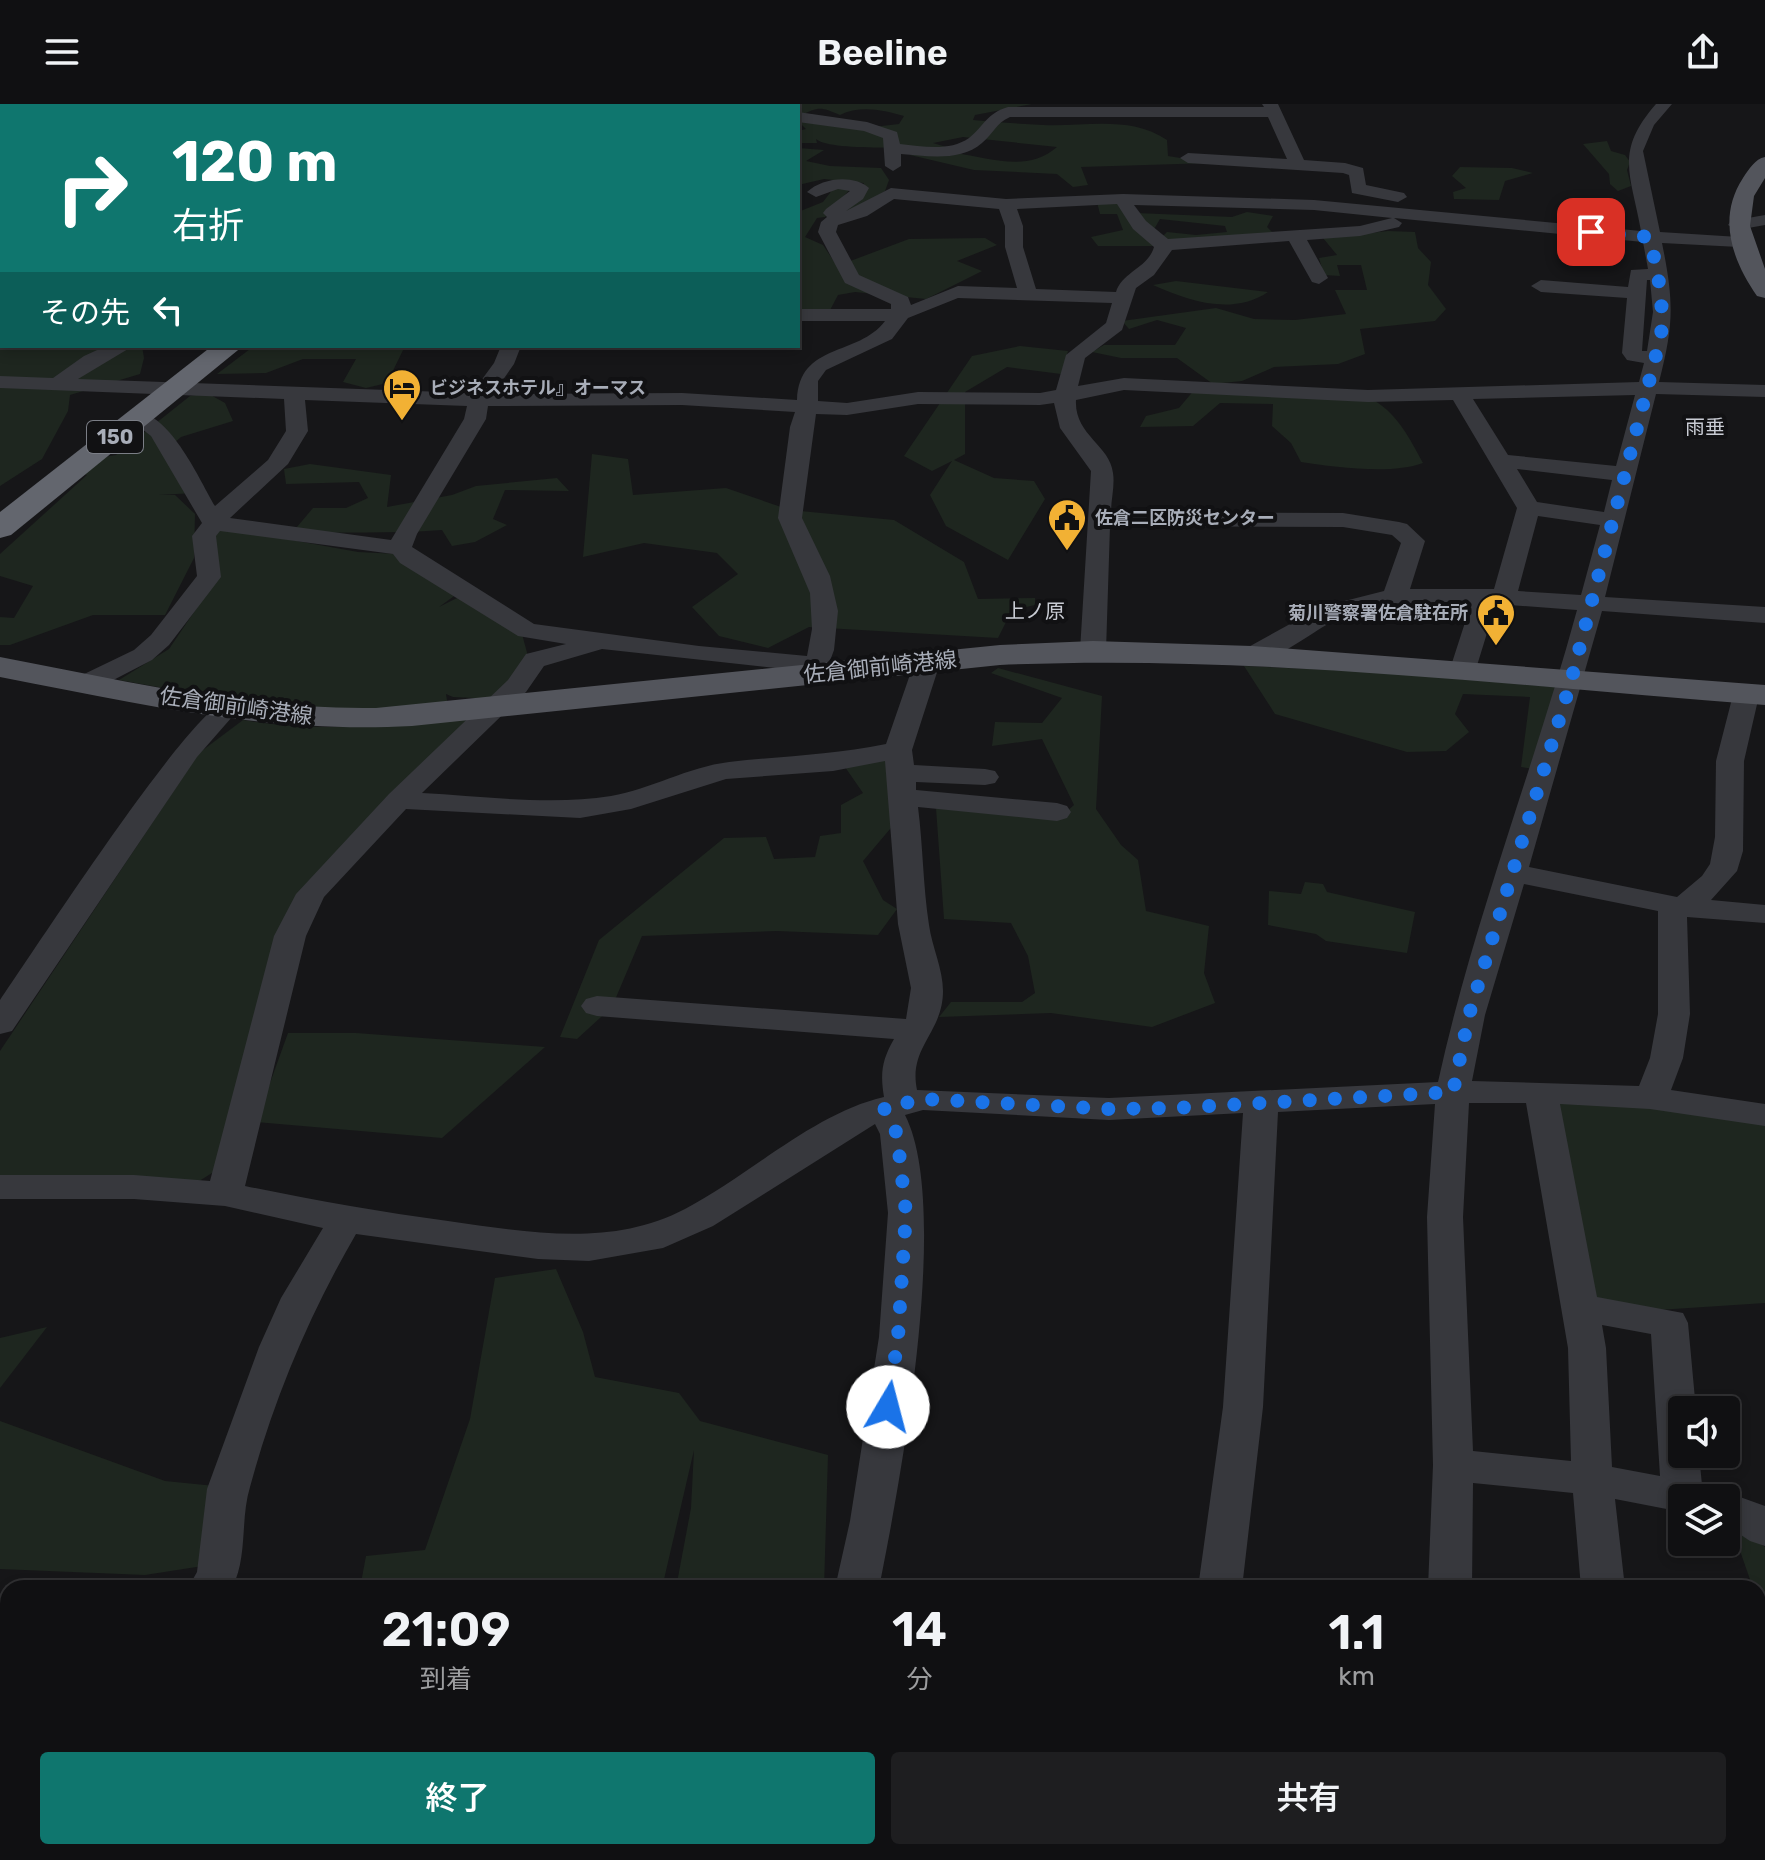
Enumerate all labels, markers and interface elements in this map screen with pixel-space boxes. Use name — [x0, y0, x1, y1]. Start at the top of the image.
icon: menu — [40, 30, 84, 74]
icon: share — [1681, 30, 1725, 74]
text: Beeline — [817, 31, 948, 74]
text: 120 m — [172, 129, 338, 195]
icon: right — [40, 136, 144, 240]
pin — [1557, 198, 1625, 266]
text: 右折 — [172, 204, 244, 247]
icon: arrive — [1569, 210, 1613, 254]
icon: left — [146, 288, 190, 332]
text: その先 — [40, 295, 130, 331]
hotel icon: ビジネスホテル』オーマス — [381, 367, 423, 422]
place label: ビジネスホテル』オーマス — [430, 377, 646, 399]
district label: 雨垂 — [1685, 415, 1725, 439]
road number: 150 — [87, 421, 143, 453]
public building icon: 佐倉二区防災センター — [1046, 497, 1088, 552]
place label: 佐倉二区防災センター — [1095, 507, 1275, 529]
public building icon: 菊川警察署佐倉駐在所 — [1475, 592, 1517, 647]
district label: 上ノ原 — [1005, 599, 1065, 623]
place label: 菊川警察署佐倉駐在所 — [1288, 602, 1468, 624]
street label: 佐倉御前崎港線 — [802, 646, 958, 688]
street label: 佐倉御前崎港線 — [158, 682, 314, 730]
position arrow — [846, 1365, 930, 1449]
map controls — [1668, 1396, 1740, 1556]
button: sound — [1668, 1396, 1740, 1468]
button: layers — [1668, 1484, 1740, 1556]
text: 21:09 — [381, 1601, 511, 1658]
text: 14 — [892, 1601, 947, 1658]
text: 1.1 — [1329, 1604, 1385, 1661]
text: km — [1338, 1661, 1375, 1692]
text: 到着 — [420, 1664, 472, 1695]
text: 分 — [907, 1664, 933, 1695]
button: 終了 — [40, 1752, 875, 1844]
button: 共有 — [891, 1752, 1726, 1844]

